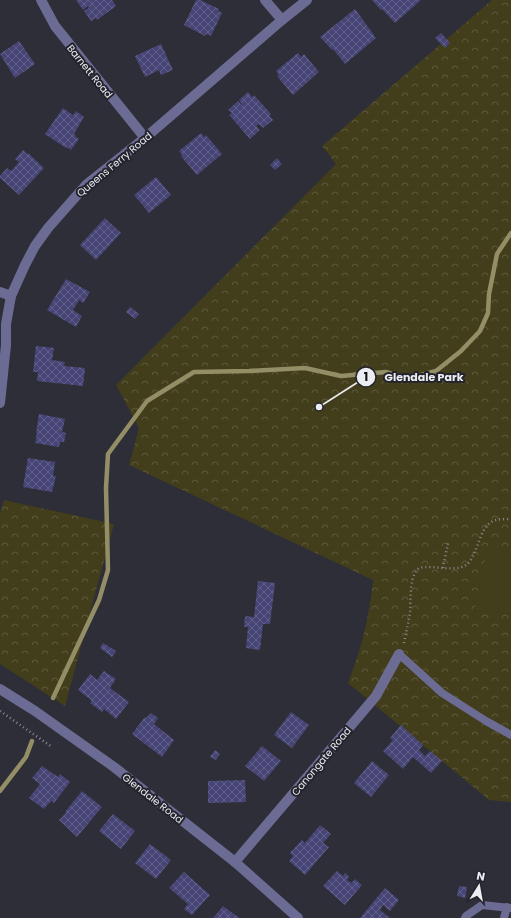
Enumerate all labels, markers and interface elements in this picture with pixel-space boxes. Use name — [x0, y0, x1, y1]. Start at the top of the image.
street label: Barnett Road — [63, 41, 116, 101]
street label: Queens Ferry Road — [74, 128, 155, 200]
callout: Glendale Park — [356, 365, 471, 388]
text: 1 — [364, 368, 368, 385]
text: Glendale Park — [385, 369, 464, 385]
street label: Canongate Road — [288, 724, 355, 799]
street label: Glendale Road — [119, 770, 186, 827]
north arrow — [459, 866, 499, 906]
text: N — [475, 868, 486, 885]

